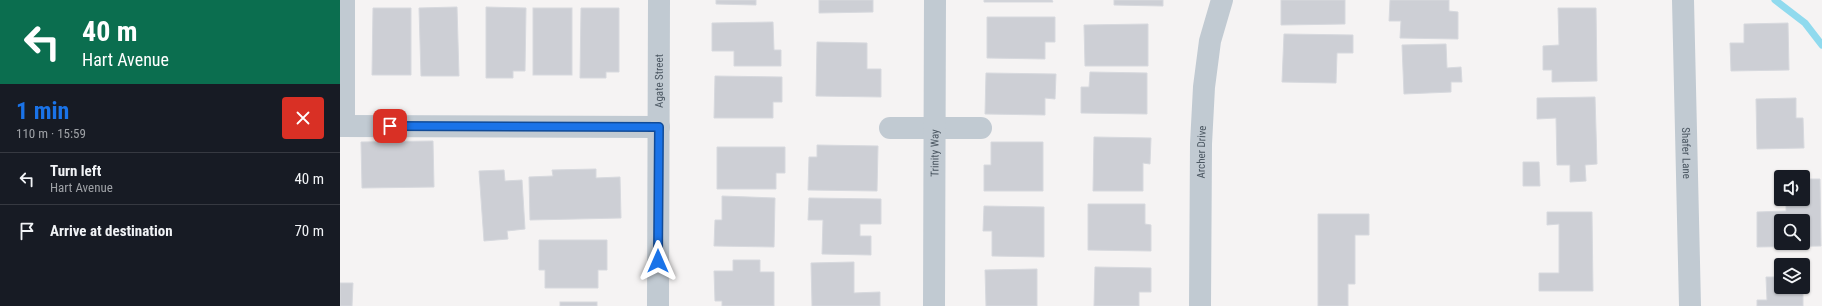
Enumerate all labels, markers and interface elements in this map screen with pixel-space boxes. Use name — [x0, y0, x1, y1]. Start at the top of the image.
text: 40 m — [82, 15, 138, 48]
icon: left — [16, 16, 68, 68]
text: Hart Avenue — [82, 49, 169, 70]
street label: Agate Street — [653, 54, 666, 108]
text: 1 min — [16, 97, 69, 125]
button: close — [282, 97, 324, 139]
pin — [373, 109, 407, 143]
icon: arrive — [379, 115, 401, 137]
street label: Archer Drive — [1195, 125, 1209, 179]
text: 110 m · 15:59 — [16, 126, 86, 141]
street label: Shafer Lane — [1679, 127, 1693, 179]
street label: Trinity Way — [928, 129, 942, 177]
text: Turn left — [50, 162, 101, 180]
icon: left — [16, 168, 38, 190]
text: 40 m — [294, 170, 324, 188]
map controls — [1774, 170, 1810, 294]
button: sound — [1774, 170, 1810, 206]
text: Hart Avenue — [50, 180, 113, 195]
button: search — [1774, 214, 1810, 250]
icon: arrive — [16, 220, 38, 242]
text: Arrive at destination — [50, 222, 173, 240]
text: 70 m — [294, 222, 324, 240]
position arrow — [637, 240, 679, 282]
button: layers — [1774, 258, 1810, 294]

